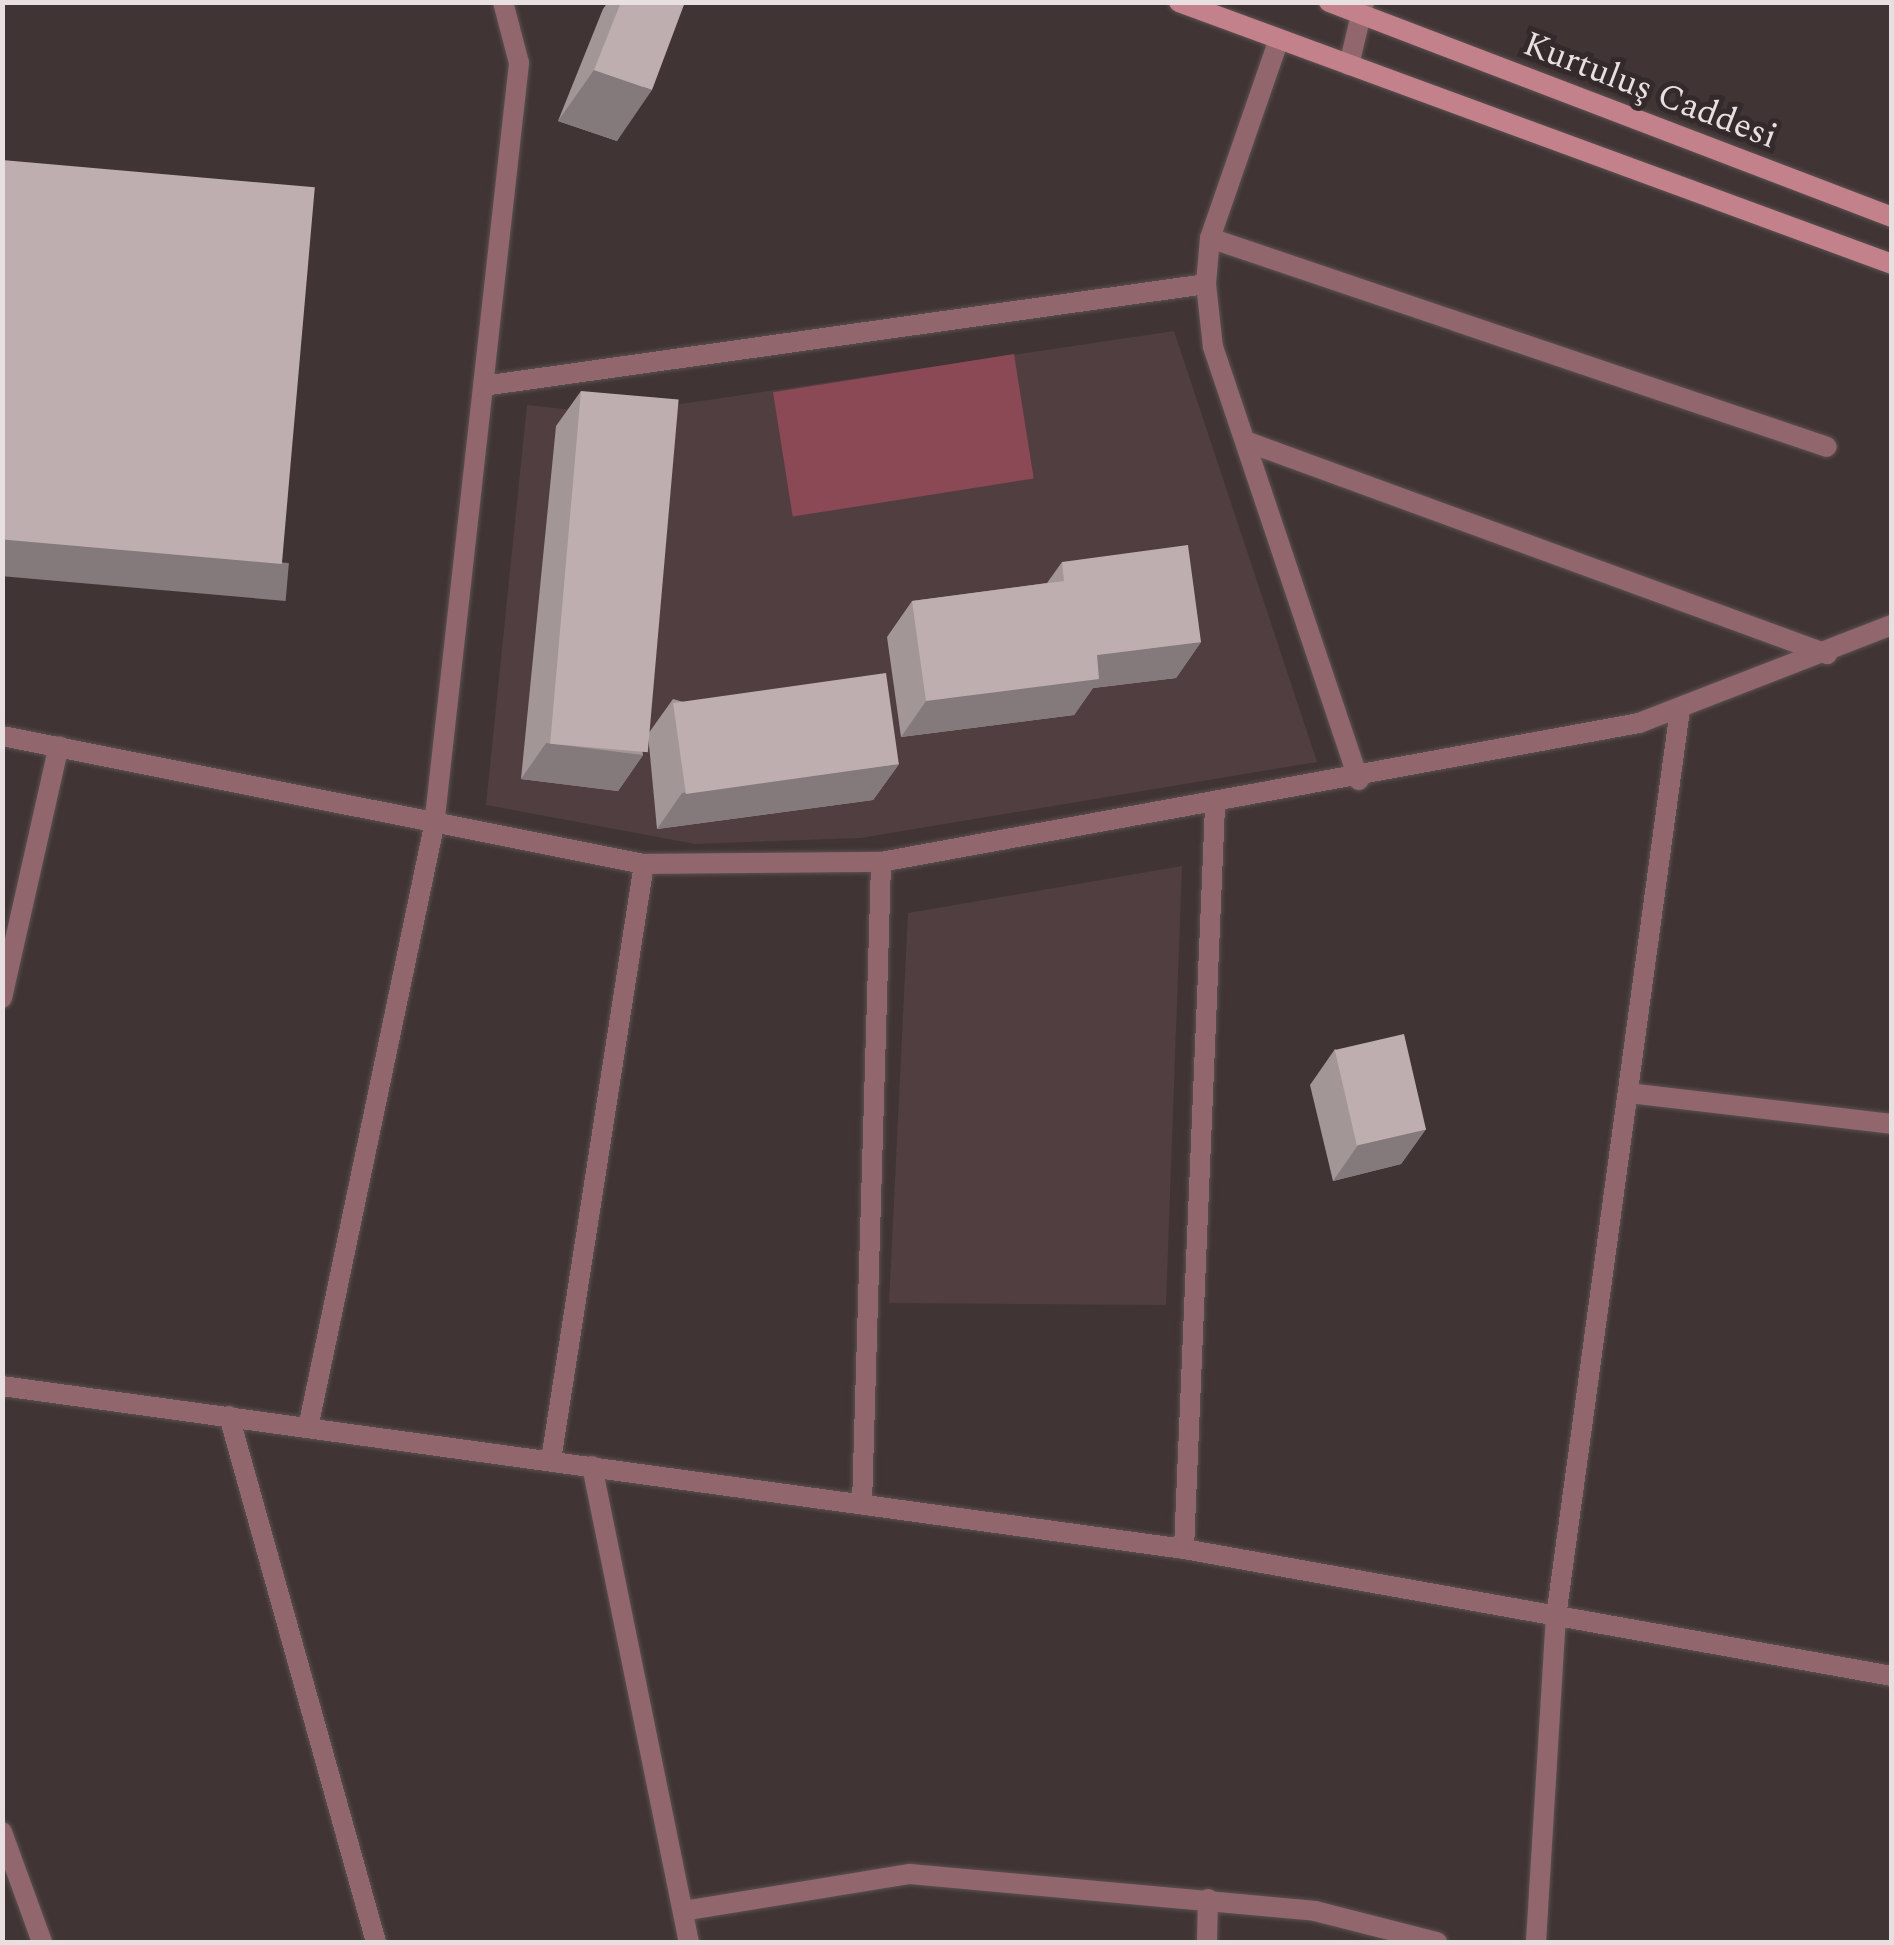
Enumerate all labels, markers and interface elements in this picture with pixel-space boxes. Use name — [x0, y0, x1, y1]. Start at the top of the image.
street label: Kurtuluş Caddesi — [1517, 23, 1783, 159]

